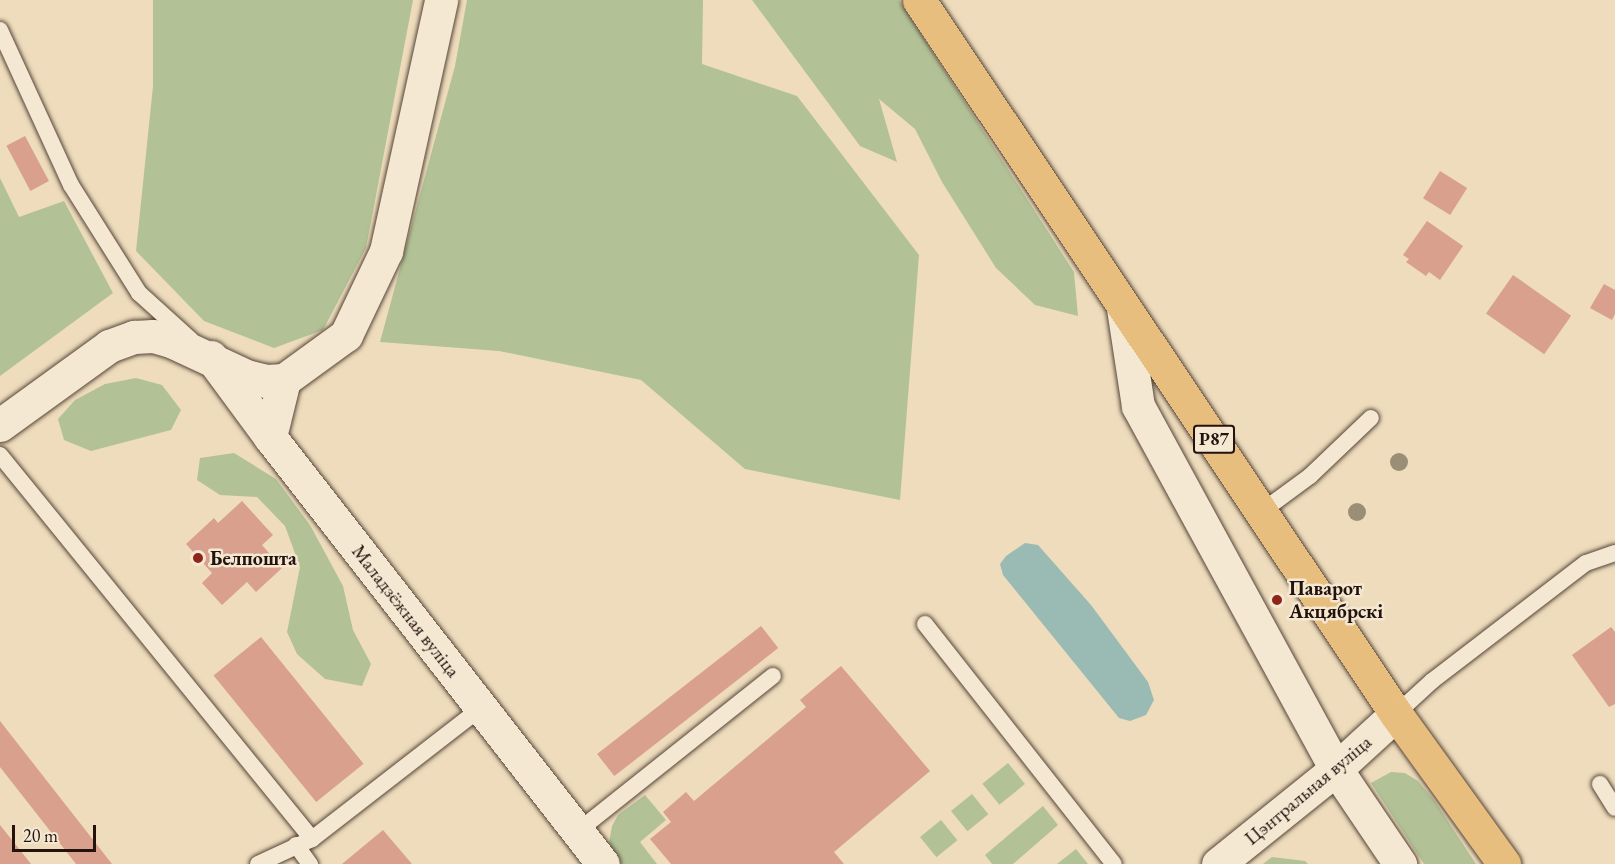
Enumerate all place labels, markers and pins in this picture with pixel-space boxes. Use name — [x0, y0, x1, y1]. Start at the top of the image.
place label: Белпошта — [210, 546, 297, 570]
marker: Белпошта — [191, 551, 205, 565]
place label: Паварот Акцябрскі — [1289, 576, 1383, 623]
marker: Паварот Акцябрскі — [1270, 593, 1284, 607]

